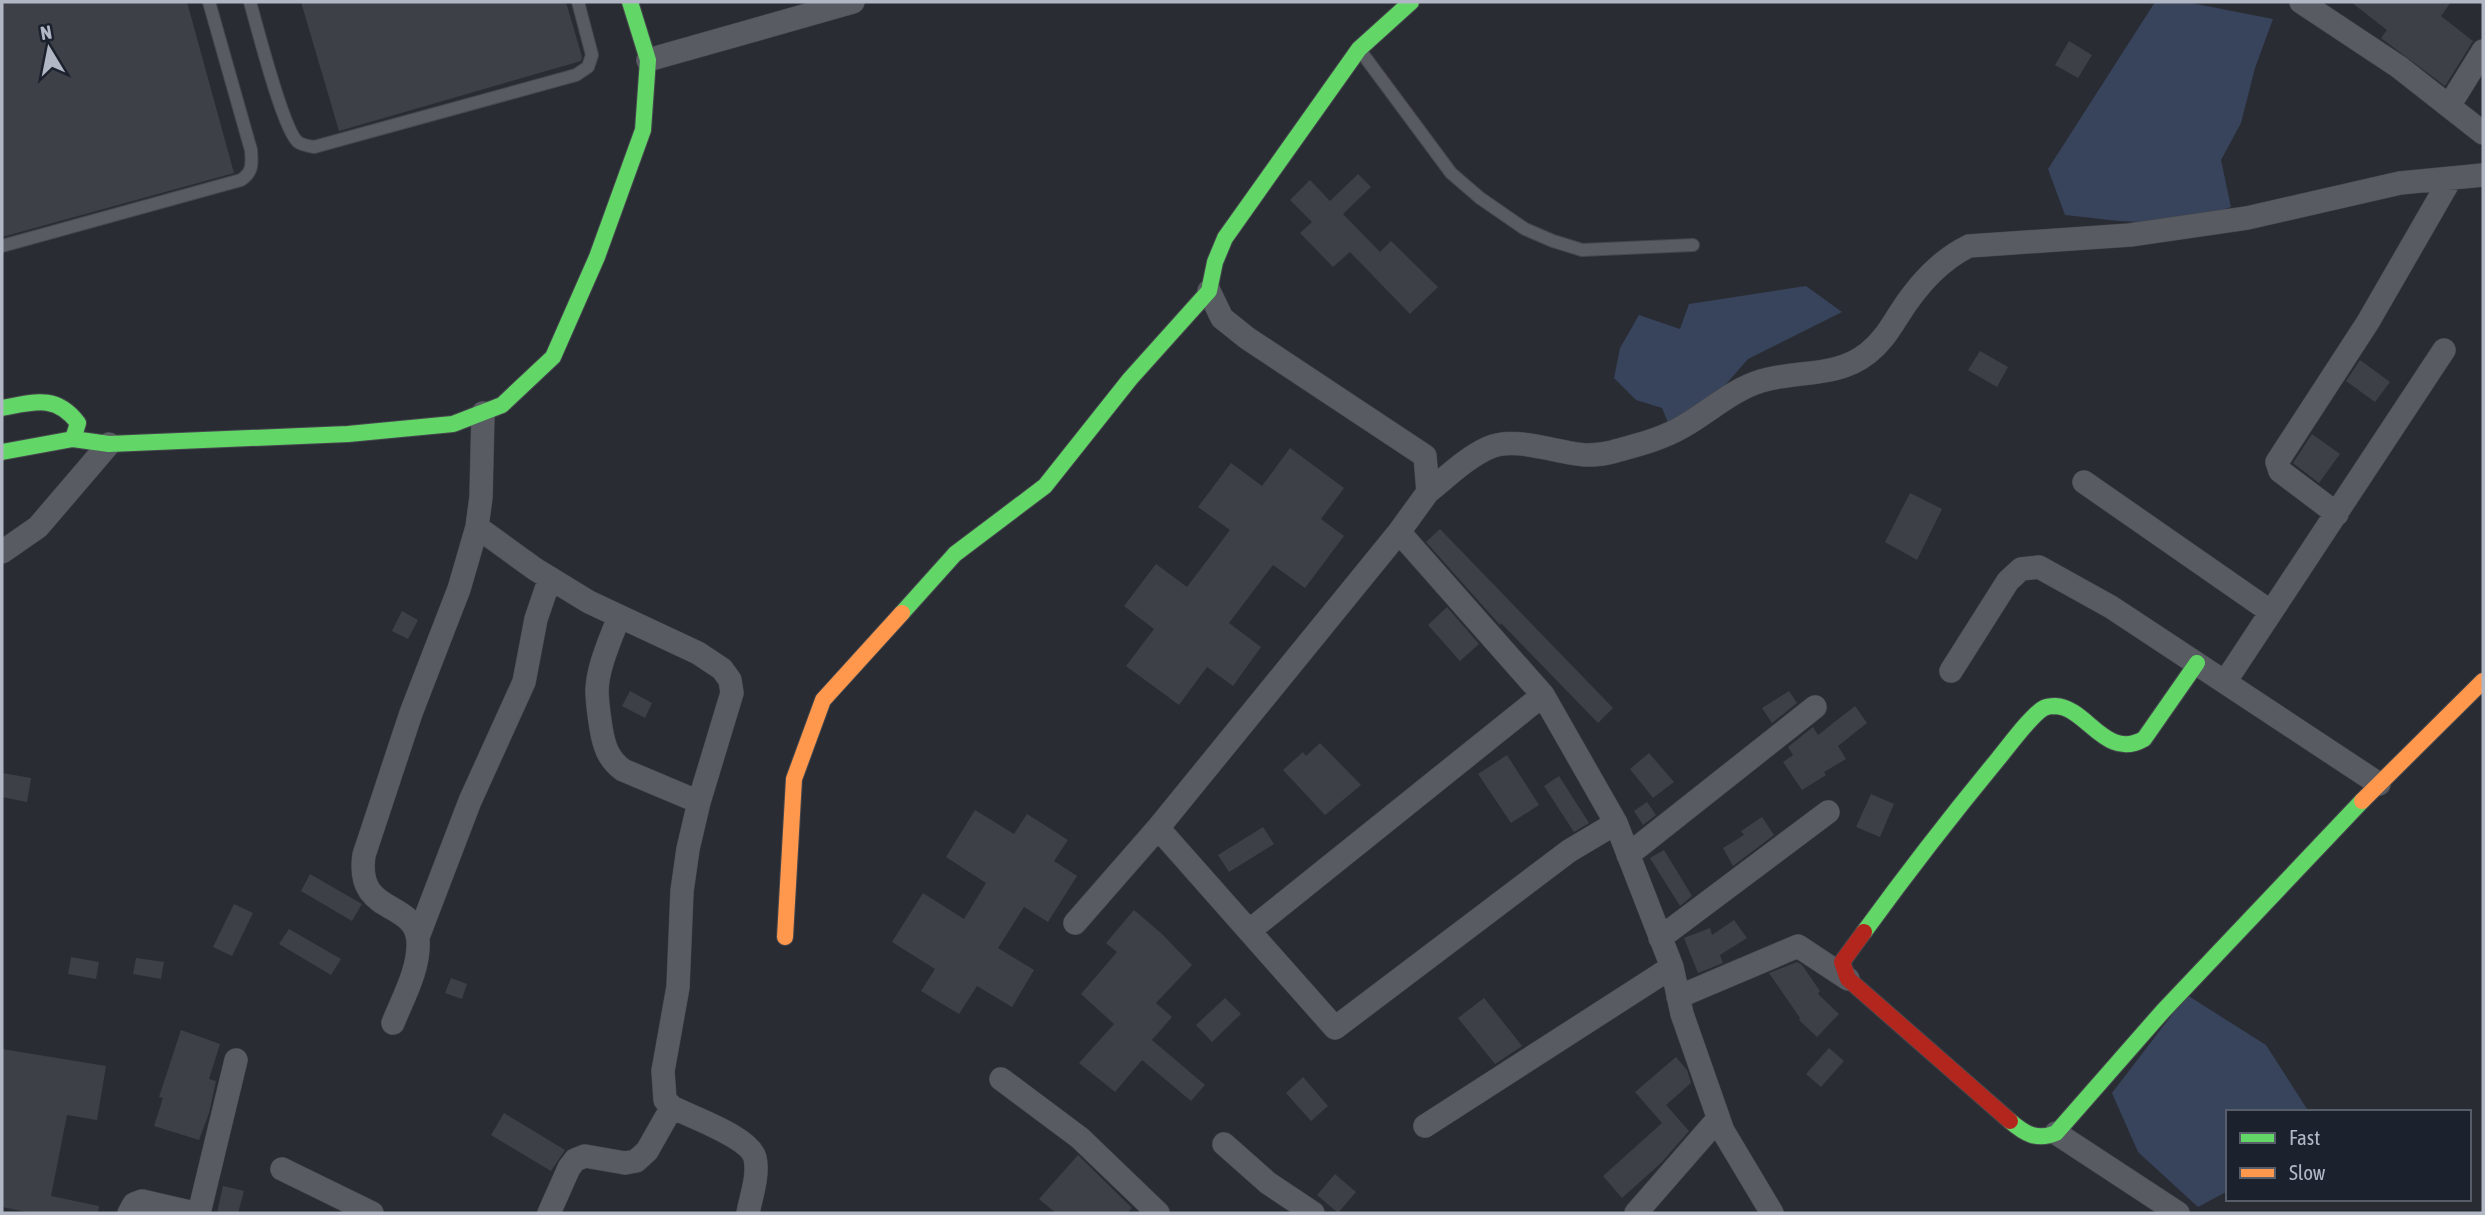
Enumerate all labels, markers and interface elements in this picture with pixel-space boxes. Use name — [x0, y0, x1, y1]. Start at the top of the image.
north arrow — [14, 14, 84, 84]
text: N — [39, 20, 53, 44]
legend — [2226, 1110, 2471, 1201]
text: Fast — [2289, 1125, 2320, 1149]
text: Slow — [2289, 1160, 2326, 1184]

